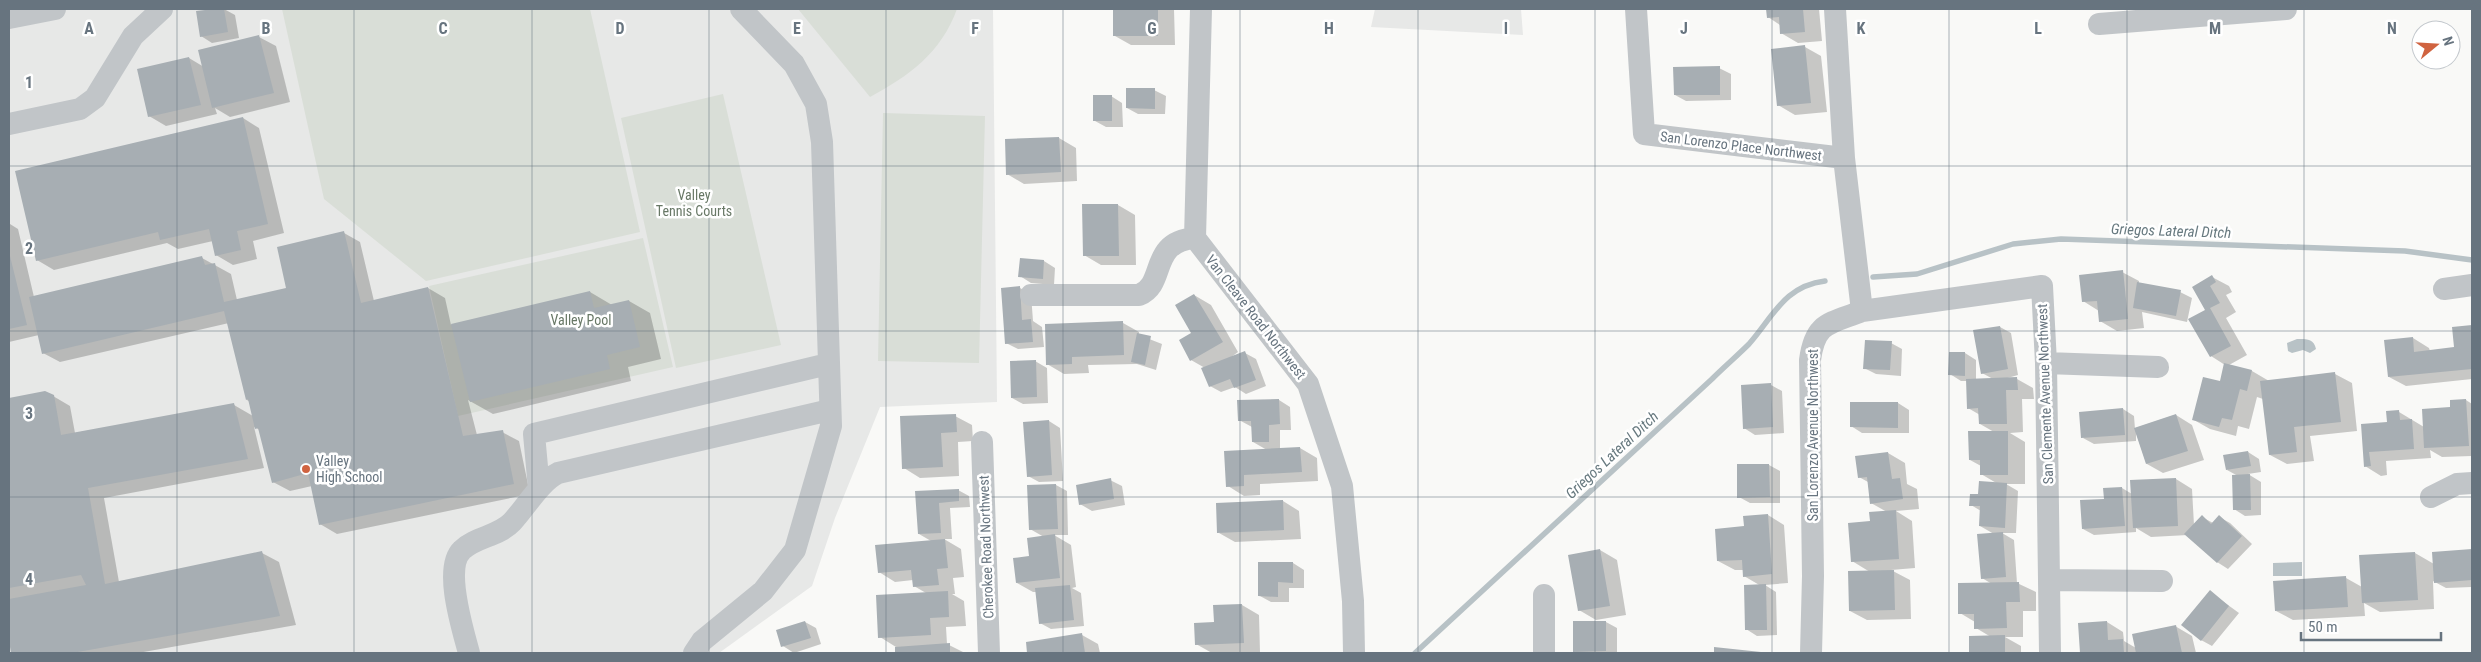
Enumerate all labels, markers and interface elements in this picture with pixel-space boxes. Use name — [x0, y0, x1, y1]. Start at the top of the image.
text: A — [84, 19, 94, 38]
text: B — [262, 19, 271, 38]
text: C — [438, 19, 448, 38]
text: D — [615, 19, 625, 38]
text: E — [793, 19, 801, 38]
text: F — [971, 19, 979, 38]
text: G — [1147, 19, 1157, 38]
text: H — [1324, 19, 1334, 38]
text: I — [1504, 19, 1508, 38]
text: J — [1680, 19, 1688, 38]
text: K — [1857, 19, 1866, 38]
text: L — [2034, 19, 2042, 38]
text: M — [2209, 19, 2221, 38]
text: N — [2387, 19, 2397, 38]
north arrow — [2411, 20, 2461, 70]
text: N — [2439, 34, 2457, 48]
text: 1 — [25, 73, 33, 92]
street label: San Lorenzo Place Northwest — [1659, 128, 1823, 164]
park label: Valley Tennis Courts — [656, 187, 732, 219]
water label: Griegos Lateral Ditch — [2111, 220, 2231, 242]
text: 2 — [25, 239, 33, 258]
street label: Van Cleave Road Northwest — [1203, 252, 1309, 382]
street label: San Clemente Avenue Northwest — [2034, 304, 2056, 484]
park label: Valley Pool — [550, 312, 612, 328]
street label: San Lorenzo Avenue Northwest — [1805, 349, 1821, 521]
text: 3 — [25, 404, 33, 423]
water label: Griegos Lateral Ditch — [1562, 407, 1662, 503]
place label: Valley High School — [316, 453, 383, 485]
marker: Valley High School — [300, 463, 312, 475]
street label: Cherokee Road Northwest — [975, 475, 997, 619]
text: 4 — [25, 570, 33, 589]
scale bar — [2301, 610, 2441, 642]
text: 50 m — [2308, 618, 2338, 636]

